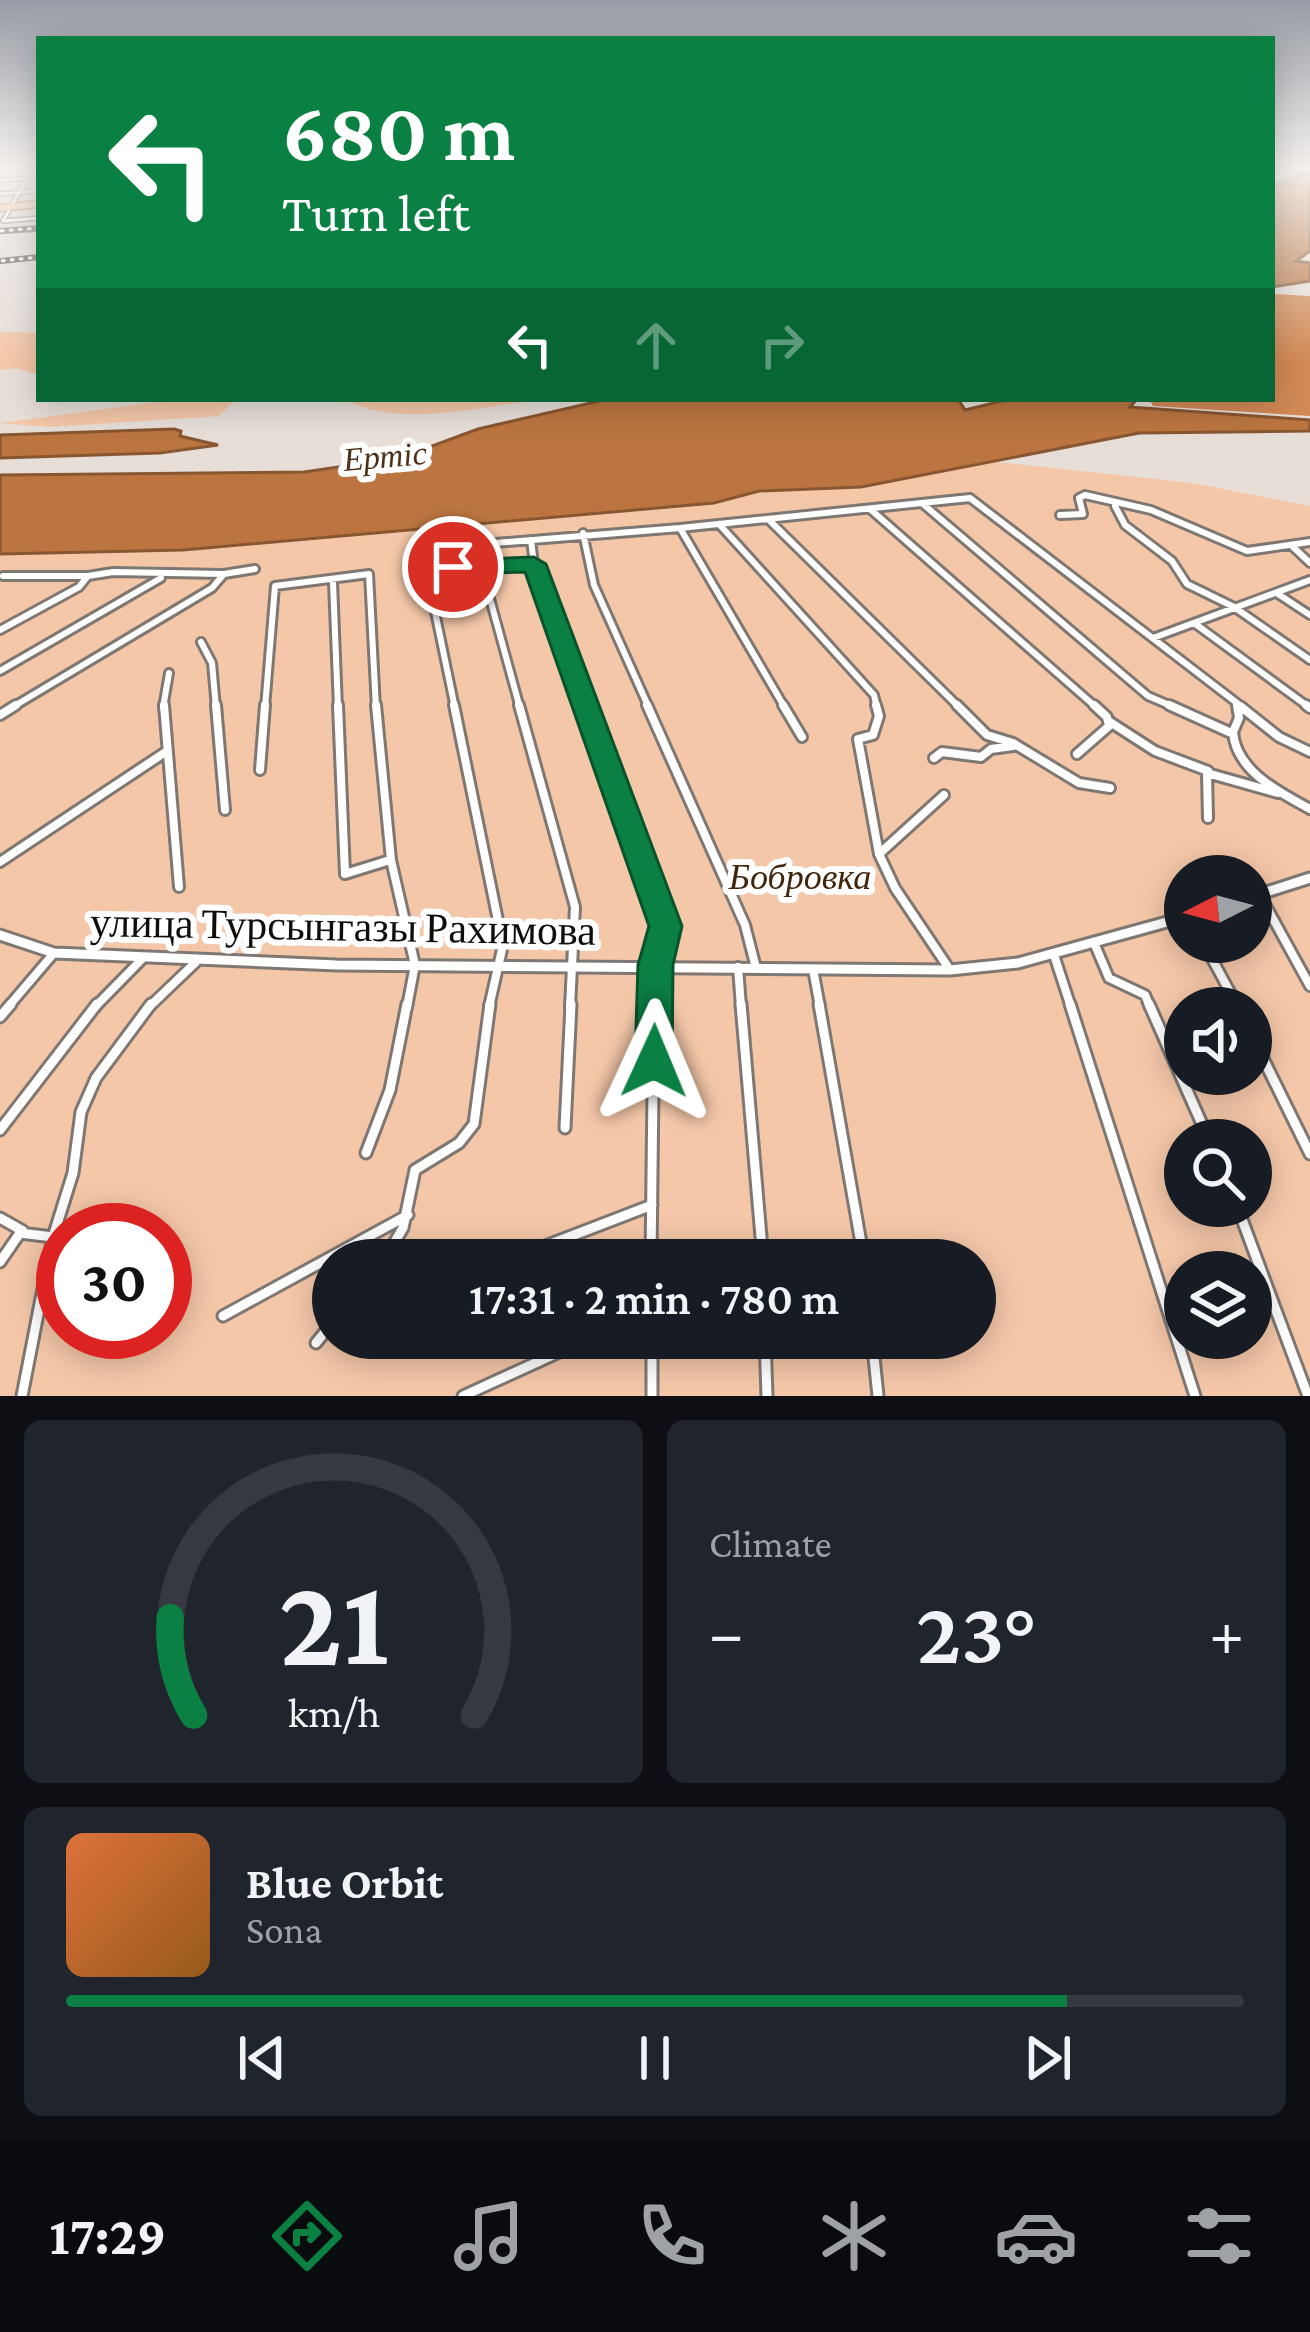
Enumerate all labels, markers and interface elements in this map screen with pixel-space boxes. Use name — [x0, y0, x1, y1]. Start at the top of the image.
icon: left — [84, 84, 240, 240]
text: 680 m — [282, 85, 515, 178]
text: Turn left — [282, 183, 470, 243]
icon: left — [497, 312, 563, 378]
icon: ahead — [623, 312, 689, 378]
icon: right — [749, 312, 815, 378]
water label: Ертіс — [341, 434, 429, 478]
pin — [402, 516, 504, 618]
icon: arrive — [420, 534, 486, 600]
north arrow — [1164, 855, 1272, 963]
map controls — [1164, 855, 1272, 1359]
park label: Бобровка — [728, 857, 871, 897]
street label: улица Турсынгазы Рахимова — [90, 898, 597, 954]
button: sound — [1164, 987, 1272, 1095]
position arrow — [591, 998, 717, 1124]
button: search — [1164, 1119, 1272, 1227]
speed limit sign: 30 — [36, 1203, 192, 1359]
button: layers — [1164, 1251, 1272, 1359]
text: 17:31 · 2 min · 780 m — [469, 1274, 839, 1324]
text: Climate — [709, 1522, 832, 1565]
text: 21 — [278, 1552, 389, 1691]
text: 23° — [916, 1582, 1037, 1682]
text: − — [709, 1596, 744, 1669]
text: + — [1209, 1596, 1244, 1669]
text: km/h — [287, 1688, 380, 1735]
text: Blue Orbit — [246, 1858, 443, 1908]
text: Sona — [246, 1908, 323, 1951]
icon: previous — [229, 2025, 295, 2091]
icon: pause — [622, 2025, 688, 2091]
icon: next — [1015, 2025, 1081, 2091]
icon: directions — [265, 2194, 349, 2278]
icon: music — [447, 2194, 531, 2278]
icon: phone — [630, 2194, 714, 2278]
icon: climate — [812, 2194, 896, 2278]
icon: car — [994, 2194, 1078, 2278]
icon: filters — [1177, 2194, 1261, 2278]
text: 17:29 — [49, 2206, 166, 2266]

